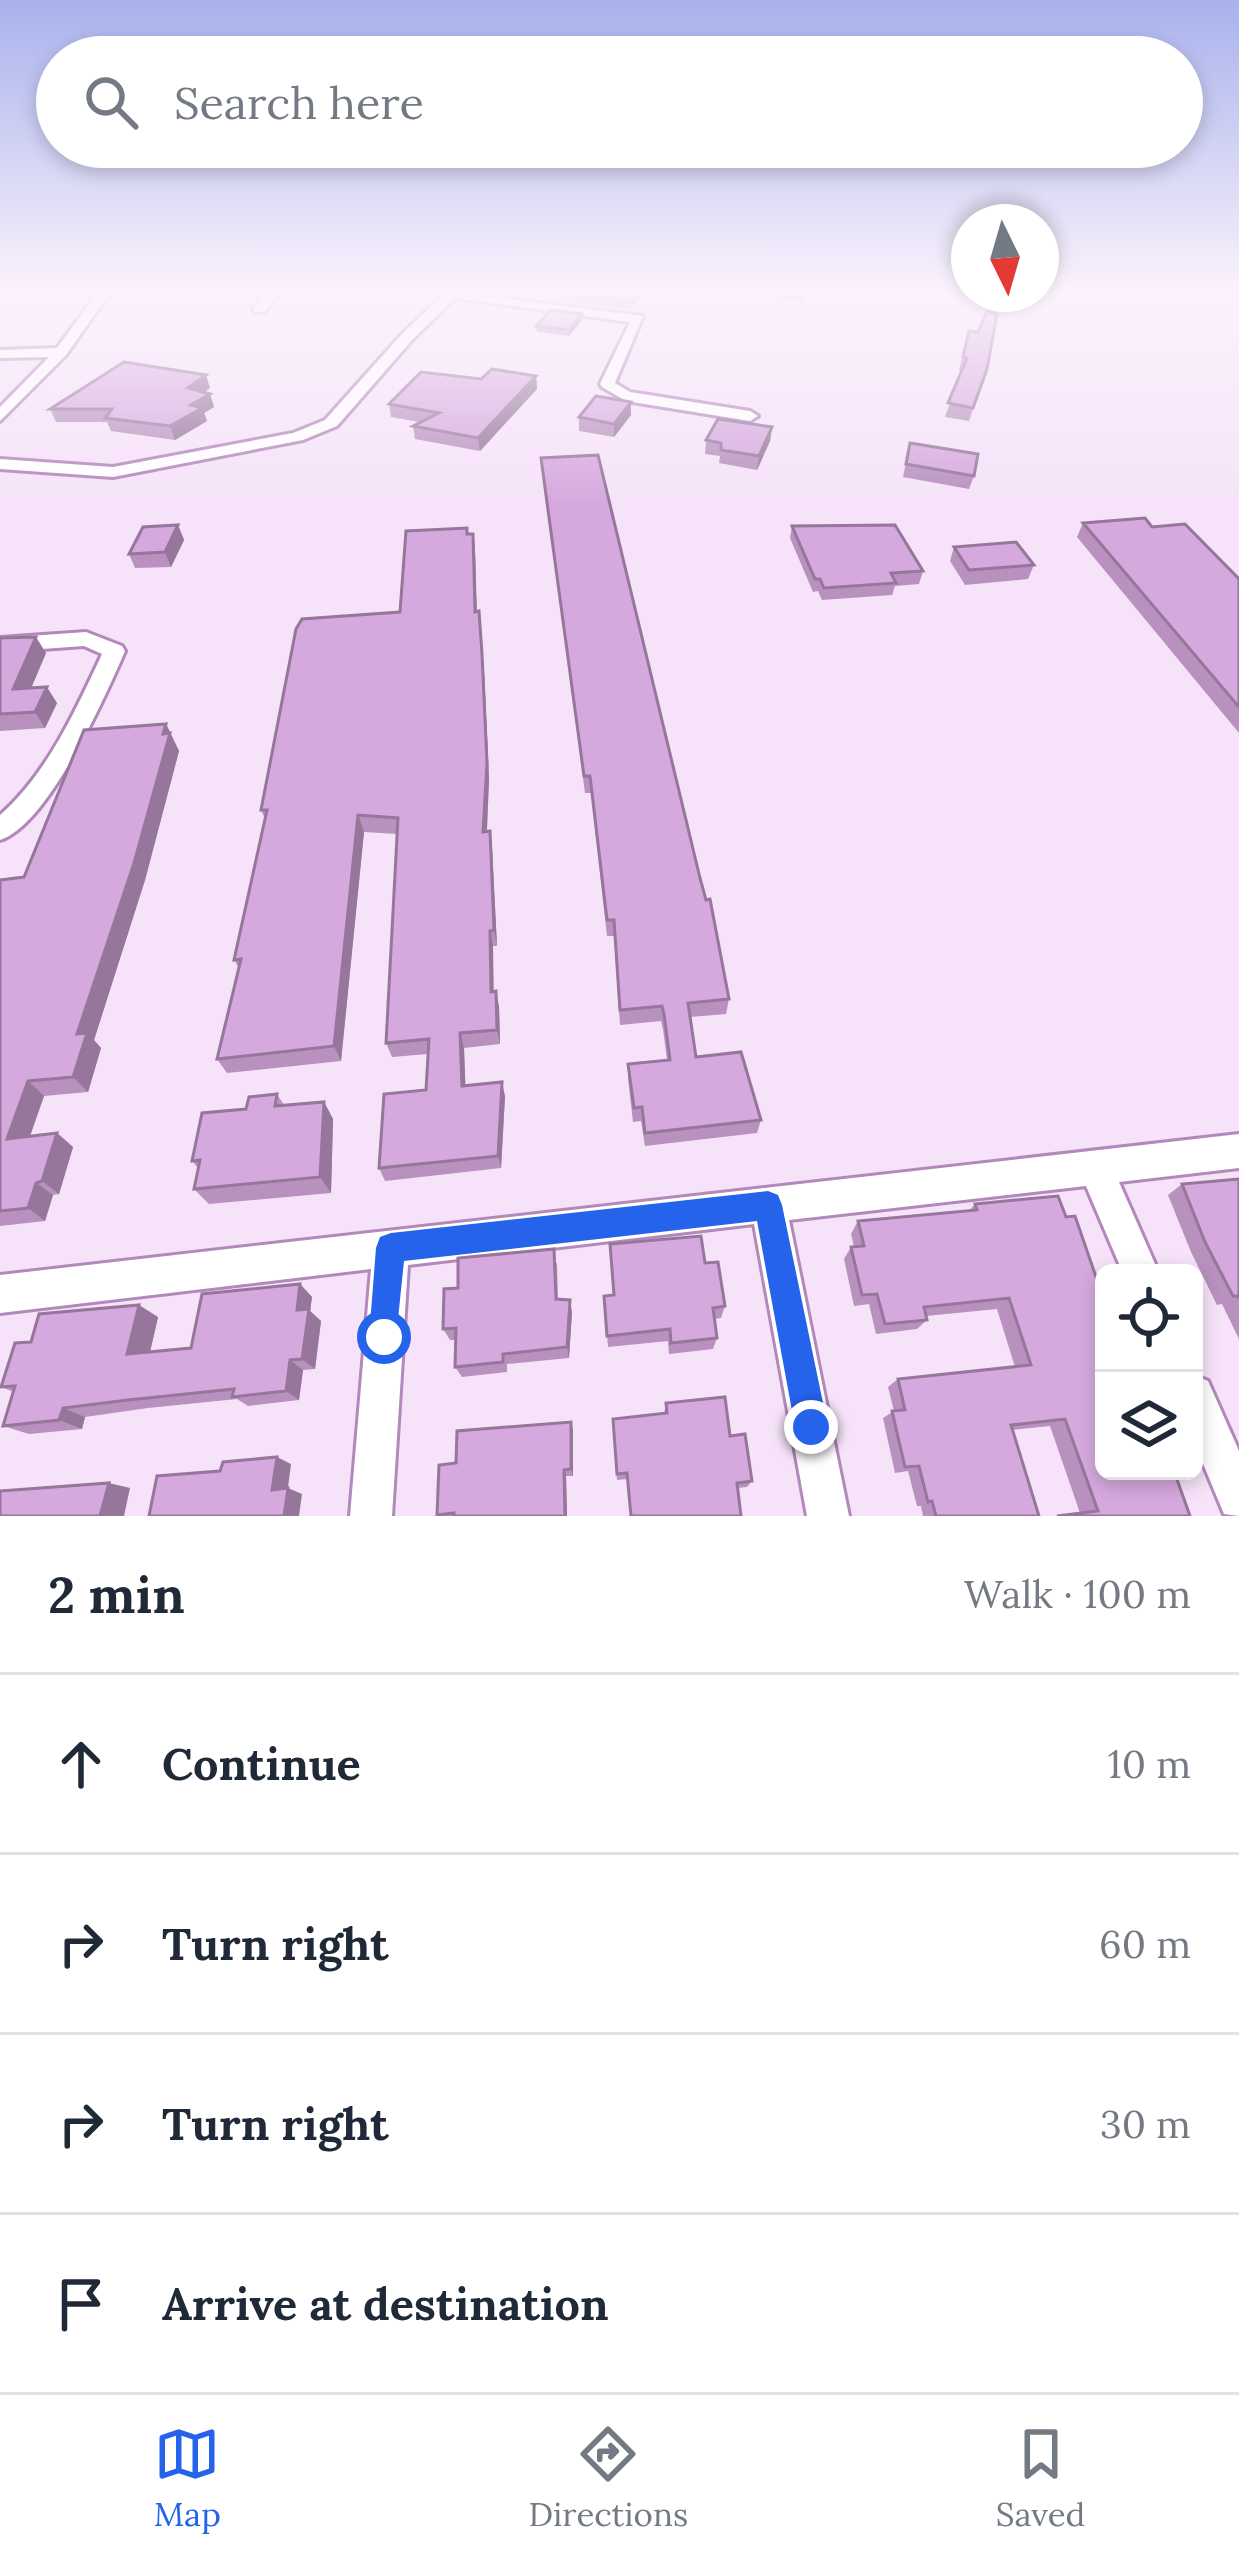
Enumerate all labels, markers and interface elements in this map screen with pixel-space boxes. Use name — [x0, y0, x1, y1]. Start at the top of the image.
search box — [36, 36, 1203, 168]
icon: search — [78, 69, 144, 135]
text: Search here — [174, 74, 424, 131]
north arrow — [951, 204, 1059, 312]
map controls — [1095, 1264, 1203, 1480]
button: locate — [1095, 1264, 1203, 1372]
route start — [357, 1310, 411, 1364]
button: layers — [1095, 1372, 1203, 1480]
route end — [784, 1400, 838, 1454]
text: 2 min — [48, 1562, 185, 1627]
text: Walk · 100 m — [964, 1569, 1191, 1619]
icon: ahead — [48, 1731, 114, 1797]
text: Continue — [162, 1735, 361, 1792]
text: 10 m — [1107, 1739, 1191, 1789]
icon: right — [48, 1911, 114, 1977]
text: Turn right — [162, 1915, 389, 1972]
text: 60 m — [1099, 1919, 1191, 1969]
icon: right — [48, 2091, 114, 2157]
text: Turn right — [162, 2095, 389, 2152]
text: 30 m — [1100, 2099, 1191, 2149]
icon: arrive — [48, 2271, 114, 2337]
text: Arrive at destination — [162, 2275, 609, 2332]
tab: Map — [154, 2421, 221, 2535]
tab: Directions — [529, 2421, 688, 2535]
tab: Saved — [996, 2421, 1085, 2535]

